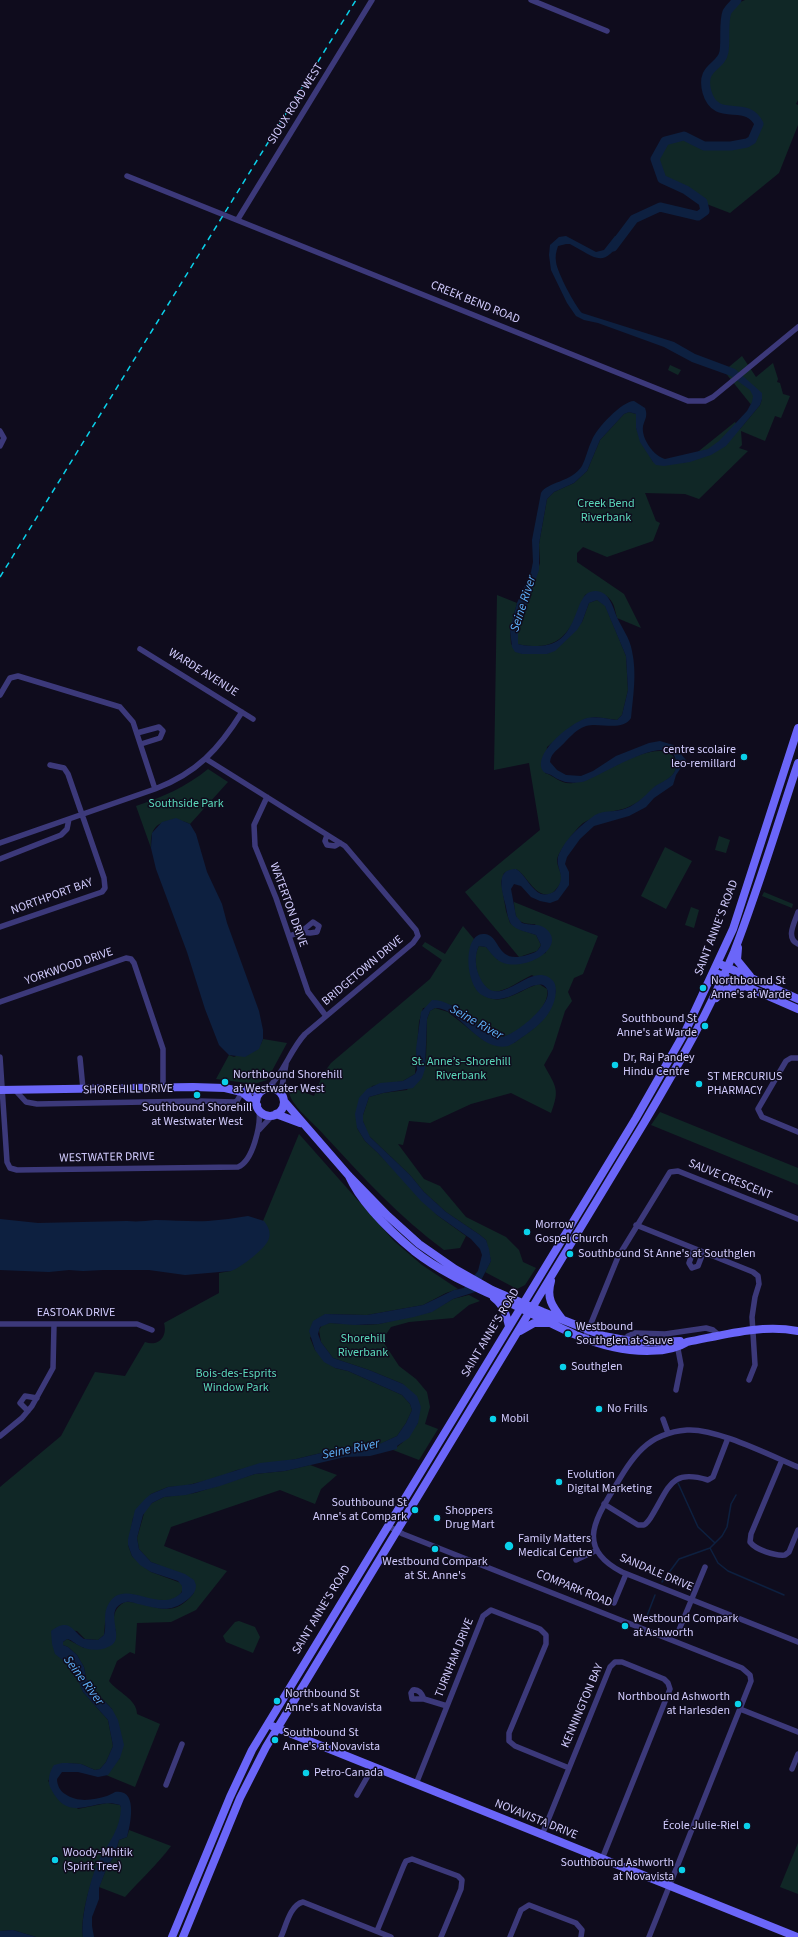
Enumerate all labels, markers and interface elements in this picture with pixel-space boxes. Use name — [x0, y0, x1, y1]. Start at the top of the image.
street label: SIOUX ROAD WEST — [265, 61, 327, 147]
street label: CREEK BEND ROAD — [428, 278, 522, 328]
park label: Creek Bend Riverbank — [577, 497, 635, 525]
water label: Seine River — [508, 574, 540, 634]
street label: WARDE AVENUE — [165, 646, 241, 700]
place label: centre scolaire leo-remillard — [663, 743, 736, 771]
marker: centre scolaire leo-remillard — [739, 752, 749, 762]
park label: Southside Park — [148, 797, 224, 811]
street label: WATERTON DRIVE — [266, 861, 310, 949]
street label: NORTHPORT BAY — [9, 876, 95, 918]
street label: SAINT ANNE'S ROAD — [692, 878, 742, 978]
street label: BRIDGETOWN DRIVE — [319, 933, 407, 1009]
street label: YORKWOOD DRIVE — [23, 945, 115, 989]
place label: Northbound St Anne's at Warde — [711, 974, 791, 1002]
marker: Northbound St Anne's at Warde — [698, 983, 708, 993]
water label: Seine River — [447, 1002, 505, 1044]
place label: Southbound St Anne's at Warde — [617, 1012, 697, 1040]
marker: Southbound St Anne's at Warde — [700, 1021, 710, 1031]
place label: Dr, Raj Pandey Hindu Centre — [623, 1051, 695, 1079]
park label: St. Anne’s–Shorehill Riverbank — [411, 1055, 511, 1083]
marker: Dr, Raj Pandey Hindu Centre — [610, 1060, 620, 1070]
place label: Northbound Shorehill at Westwater West — [233, 1068, 342, 1096]
place label: ST MERCURIUS PHARMACY — [707, 1070, 782, 1098]
marker: Northbound Shorehill at Westwater West — [220, 1077, 230, 1087]
marker: ST MERCURIUS PHARMACY — [694, 1079, 704, 1089]
street label: SHOREHILL DRIVE — [83, 1082, 173, 1098]
marker: Southbound Shorehill at Westwater West — [192, 1090, 202, 1100]
place label: Southbound Shorehill at Westwater West — [142, 1101, 252, 1129]
street label: WESTWATER DRIVE — [59, 1150, 155, 1166]
street label: SAUVE CRESCENT — [686, 1157, 774, 1203]
place label: Morrow Gospel Church — [535, 1218, 608, 1246]
marker: Morrow Gospel Church — [522, 1227, 532, 1237]
place label: Southbound St Anne's at Southglen — [578, 1247, 756, 1261]
marker: Southbound St Anne's at Southglen — [565, 1249, 575, 1259]
street label: SAINT ANNE'S ROAD — [459, 1286, 523, 1380]
street label: EASTOAK DRIVE — [37, 1306, 115, 1320]
place label: Westbound Southglen at Sauve — [576, 1320, 673, 1348]
marker: Westbound Southglen at Sauve — [563, 1329, 573, 1339]
park label: Shorehill Riverbank — [338, 1332, 388, 1360]
place label: Southglen — [571, 1360, 623, 1374]
marker: Southglen — [558, 1362, 568, 1372]
park label: Bois-des-Esprits Window Park — [196, 1367, 276, 1395]
place label: No Frills — [607, 1402, 648, 1416]
marker: No Frills — [594, 1404, 604, 1414]
place label: Mobil — [501, 1412, 529, 1426]
marker: Mobil — [488, 1414, 498, 1424]
water label: Seine River — [321, 1436, 381, 1464]
place label: Evolution Digital Marketing — [567, 1468, 652, 1496]
marker: Evolution Digital Marketing — [554, 1477, 564, 1487]
place label: Southbound St Anne's at Compark — [313, 1496, 407, 1524]
place label: Shoppers Drug Mart — [445, 1504, 495, 1532]
marker: Southbound St Anne's at Compark — [410, 1505, 420, 1515]
marker: Shoppers Drug Mart — [432, 1513, 442, 1523]
place label: Family Matters Medical Centre — [518, 1532, 593, 1560]
marker: Family Matters Medical Centre — [503, 1540, 515, 1552]
marker: Westbound Compark at St. Anne's — [430, 1544, 440, 1554]
street label: SANDALE DRIVE — [617, 1551, 695, 1595]
place label: Westbound Compark at St. Anne's — [382, 1555, 488, 1583]
street label: SAINT ANNE'S ROAD — [290, 1563, 354, 1657]
street label: COMPARK ROAD — [534, 1567, 614, 1611]
place label: Westbound Compark at Ashworth — [633, 1612, 738, 1640]
street label: TURNHAM DRIVE — [433, 1616, 477, 1700]
marker: Westbound Compark at Ashworth — [620, 1621, 630, 1631]
water label: Seine River — [59, 1653, 107, 1709]
street label: KENNINGTON BAY — [559, 1662, 607, 1750]
place label: Northbound St Anne's at Novavista — [285, 1687, 382, 1715]
place label: Northbound Ashworth at Harlesden — [618, 1690, 730, 1718]
marker: Northbound St Anne's at Novavista — [272, 1696, 282, 1706]
marker: Northbound Ashworth at Harlesden — [733, 1699, 743, 1709]
place label: Southbound St Anne's at Novavista — [283, 1726, 380, 1754]
marker: Southbound St Anne's at Novavista — [270, 1735, 280, 1745]
place label: Petro-Canada — [314, 1766, 383, 1780]
marker: Petro-Canada — [301, 1768, 311, 1778]
street label: NOVAVISTA DRIVE — [492, 1797, 580, 1843]
place label: École Julie-Riel — [663, 1819, 739, 1833]
marker: École Julie-Riel — [742, 1821, 752, 1831]
place label: Woody-Mhitik (Spirit Tree) — [63, 1846, 133, 1874]
marker: Woody-Mhitik (Spirit Tree) — [50, 1855, 60, 1865]
place label: Southbound Ashworth at Novavista — [561, 1856, 674, 1884]
marker: Southbound Ashworth at Novavista — [677, 1865, 687, 1875]

